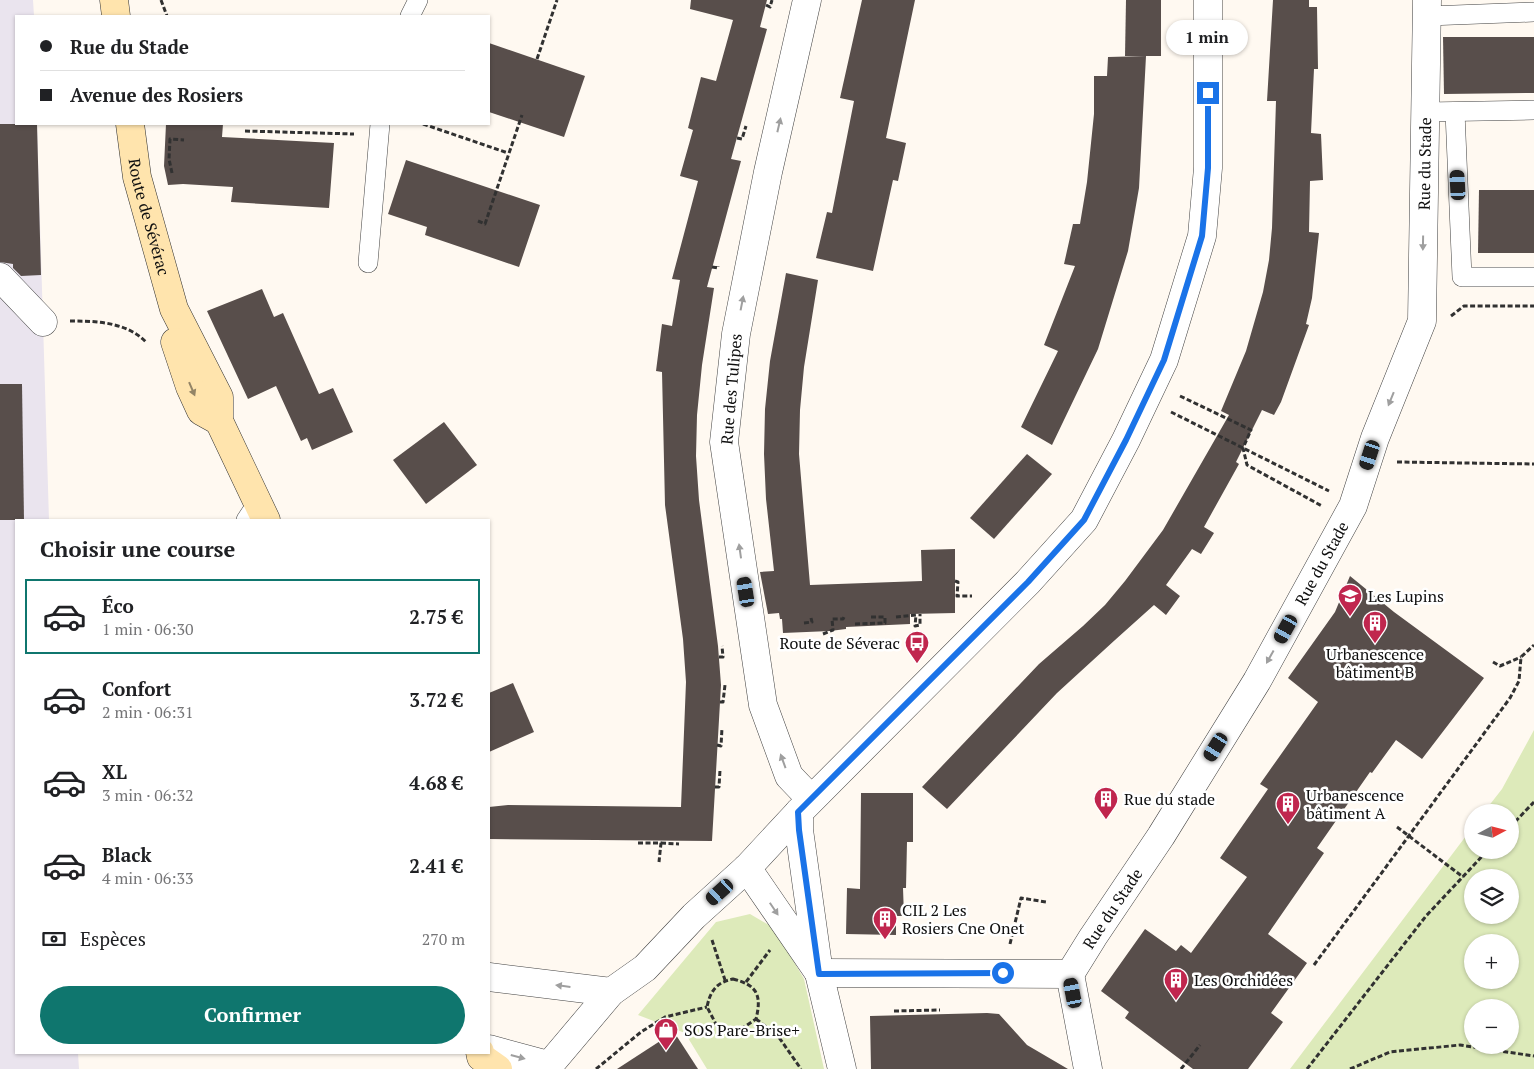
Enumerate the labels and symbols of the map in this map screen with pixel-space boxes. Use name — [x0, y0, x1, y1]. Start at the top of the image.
callout: 1 min — [1167, 21, 1249, 56]
route end — [1197, 82, 1219, 104]
one-way arrow — [775, 117, 783, 132]
street label: Rue du Stade — [1413, 117, 1436, 210]
street label: Route de Sévérac — [124, 157, 175, 278]
car — [1449, 170, 1466, 200]
one-way arrow — [1419, 235, 1427, 251]
one-way arrow — [738, 296, 746, 311]
street label: Rue des Tulipes — [715, 333, 747, 445]
one-way arrow — [188, 382, 196, 396]
one-way arrow — [1387, 392, 1395, 407]
car — [1358, 438, 1381, 472]
street label: Rue du Stade — [1290, 517, 1354, 609]
one-way arrow — [736, 543, 744, 559]
car — [736, 576, 755, 608]
school or university icon: Les Lupins — [1337, 583, 1363, 617]
place label: Les Lupins — [1368, 585, 1444, 607]
building icon: Urbanescence bâtiment B — [1362, 610, 1388, 644]
car — [1272, 612, 1299, 646]
bus stop icon: Route de Séverac — [904, 630, 930, 664]
place label: Route de Séverac — [780, 632, 900, 654]
place label: Urbanescence bâtiment B — [1326, 643, 1424, 683]
one-way arrow — [1266, 650, 1275, 663]
car — [1201, 730, 1230, 764]
one-way arrow — [779, 753, 786, 768]
place label: Urbanescence bâtiment A — [1306, 784, 1404, 824]
building icon: Rue du stade — [1093, 786, 1119, 820]
place label: Rue du stade — [1124, 788, 1215, 810]
building icon: Urbanescence bâtiment A — [1275, 791, 1301, 825]
north arrow — [1464, 804, 1519, 859]
street label: Rue du Stade — [1077, 864, 1147, 953]
car — [703, 876, 736, 908]
place label: CIL 2 Les Rosiers Cne Onet — [902, 899, 1025, 939]
one-way arrow — [769, 902, 779, 915]
building icon: CIL 2 Les Rosiers Cne Onet — [872, 906, 898, 940]
route start — [992, 962, 1014, 984]
building icon: Les Orchidées — [1163, 967, 1189, 1001]
place label: Les Orchidées — [1194, 969, 1293, 991]
car — [1062, 977, 1083, 1009]
one-way arrow — [554, 982, 570, 990]
shop icon: SOS Pare-Brise+ — [653, 1017, 679, 1051]
place label: SOS Pare-Brise+ — [684, 1019, 800, 1041]
one-way arrow — [511, 1054, 526, 1062]

